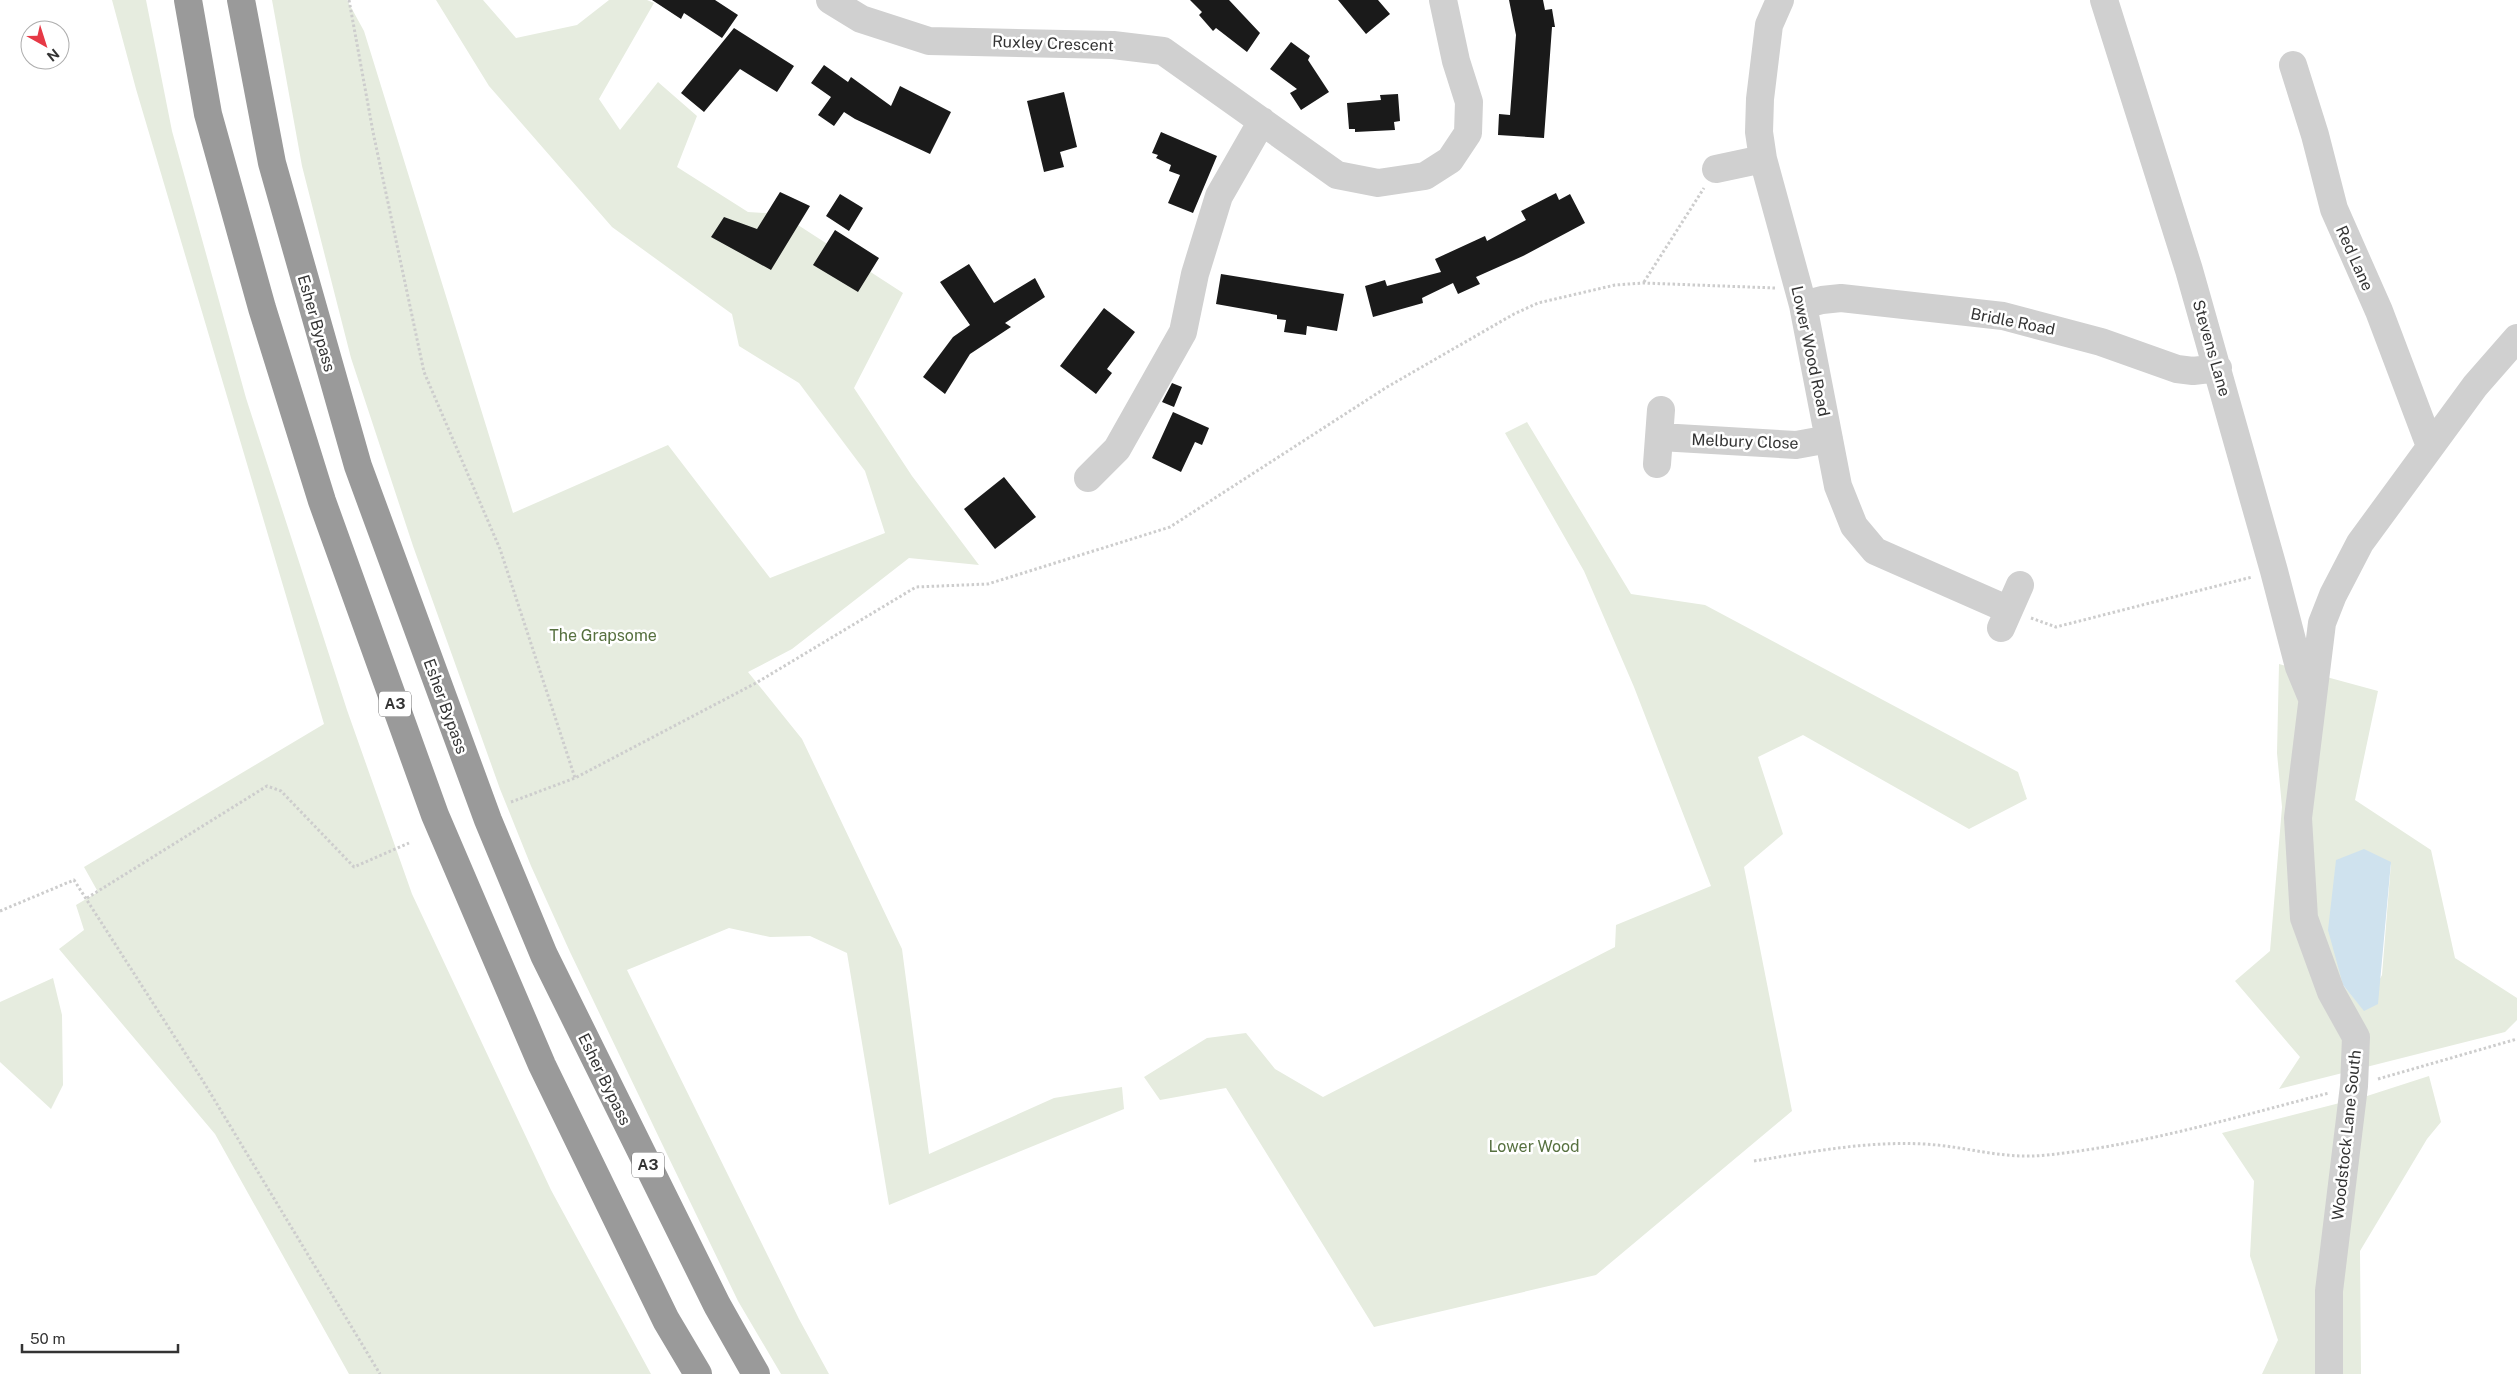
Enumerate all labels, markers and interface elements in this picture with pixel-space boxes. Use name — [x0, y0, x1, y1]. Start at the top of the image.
north arrow — [20, 20, 70, 70]
street label: Ruxley Crescent — [992, 32, 1114, 55]
text: N — [44, 45, 62, 65]
street label: Red Lane — [2332, 223, 2377, 294]
street label: Esher Bypass — [294, 273, 339, 374]
street label: Lower Wood Road — [1787, 284, 1834, 418]
street label: Stevens Lane — [2189, 298, 2234, 399]
street label: Bridle Road — [1969, 304, 2057, 339]
street label: Melbury Close — [1691, 430, 1799, 453]
park label: The Grapsome — [549, 626, 657, 645]
street label: Esher Bypass — [420, 656, 472, 756]
road number: A3 — [379, 692, 411, 716]
street label: Esher Bypass — [574, 1030, 635, 1128]
street label: Woodstock Lane South — [2328, 1049, 2365, 1221]
park label: Lower Wood — [1488, 1137, 1580, 1156]
road number: A3 — [632, 1152, 664, 1178]
scale bar — [22, 1322, 179, 1354]
text: 50 m — [30, 1330, 65, 1347]

